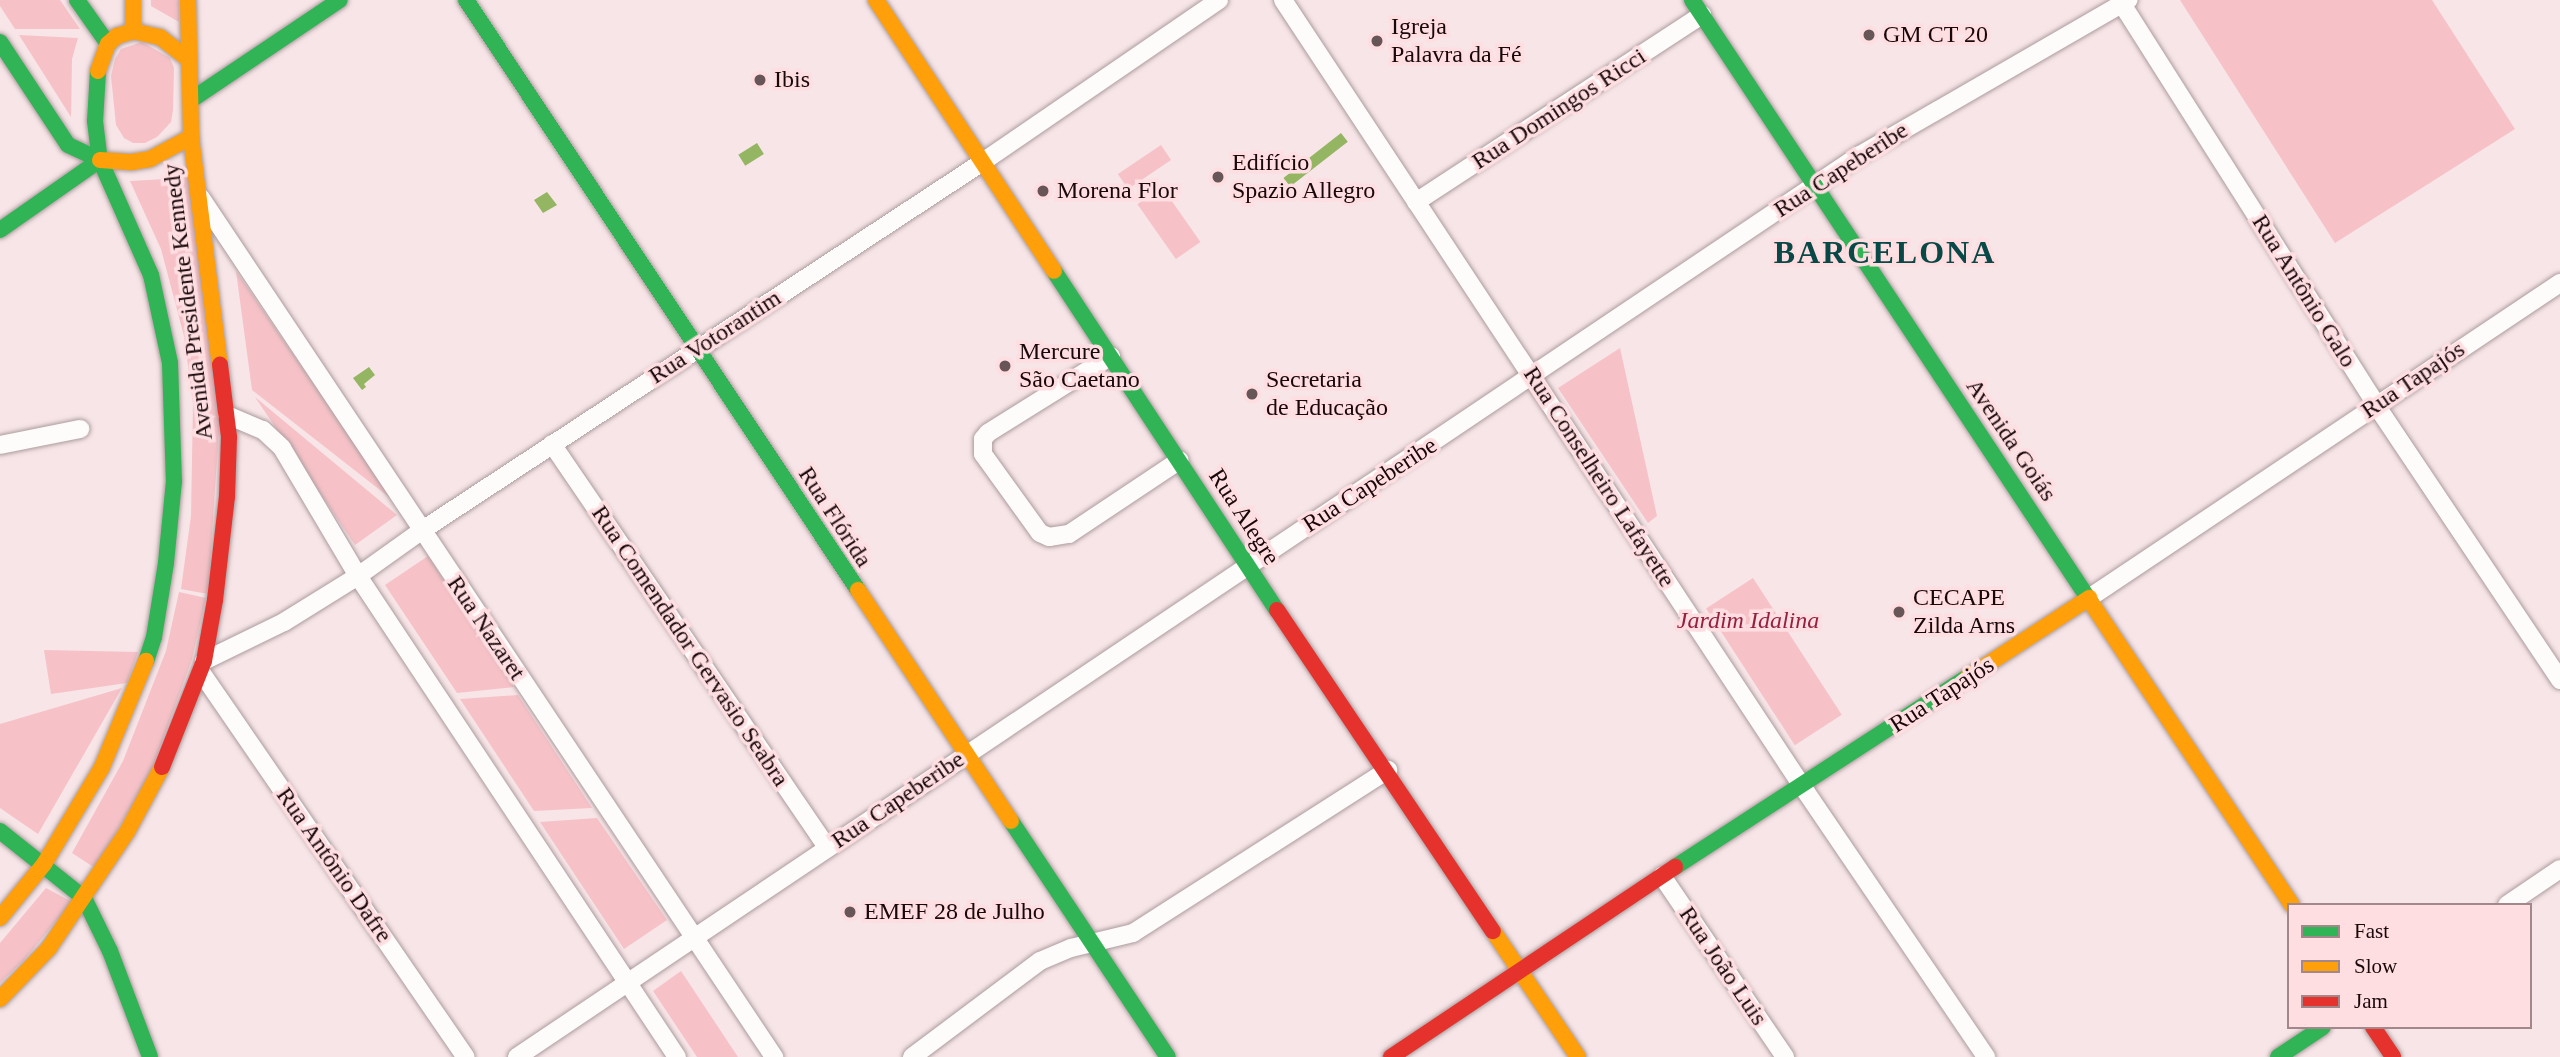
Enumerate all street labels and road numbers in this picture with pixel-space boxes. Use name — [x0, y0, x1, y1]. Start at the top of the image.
street label: Rua Domingos Ricci — [1467, 42, 1651, 176]
street label: Rua Capeberibe — [1769, 116, 1913, 224]
street label: Avenida Presidente Kennedy — [157, 162, 219, 442]
street label: Rua Antônio Galo — [2245, 209, 2363, 373]
street label: Rua Votorantim — [643, 283, 787, 391]
street label: Rua Tapajós — [2356, 335, 2470, 425]
street label: Rua Conselheiro Lafayette — [1517, 361, 1681, 593]
street label: Avenida Goiás — [1959, 373, 2063, 507]
street label: Rua Capeberibe — [1298, 431, 1442, 539]
street label: Rua Flórida — [792, 461, 878, 573]
street label: Rua Alegre — [1202, 463, 1286, 571]
street label: Rua Comendador Gervasio Seabra — [585, 500, 795, 792]
street label: Rua Nazaret — [441, 571, 531, 685]
street label: Rua Tapajós — [1884, 651, 2000, 739]
street label: Rua Capeberibe — [826, 745, 970, 855]
street label: Rua Antônio Dafre — [269, 781, 399, 949]
street label: Rua João Luis — [1673, 901, 1773, 1031]

